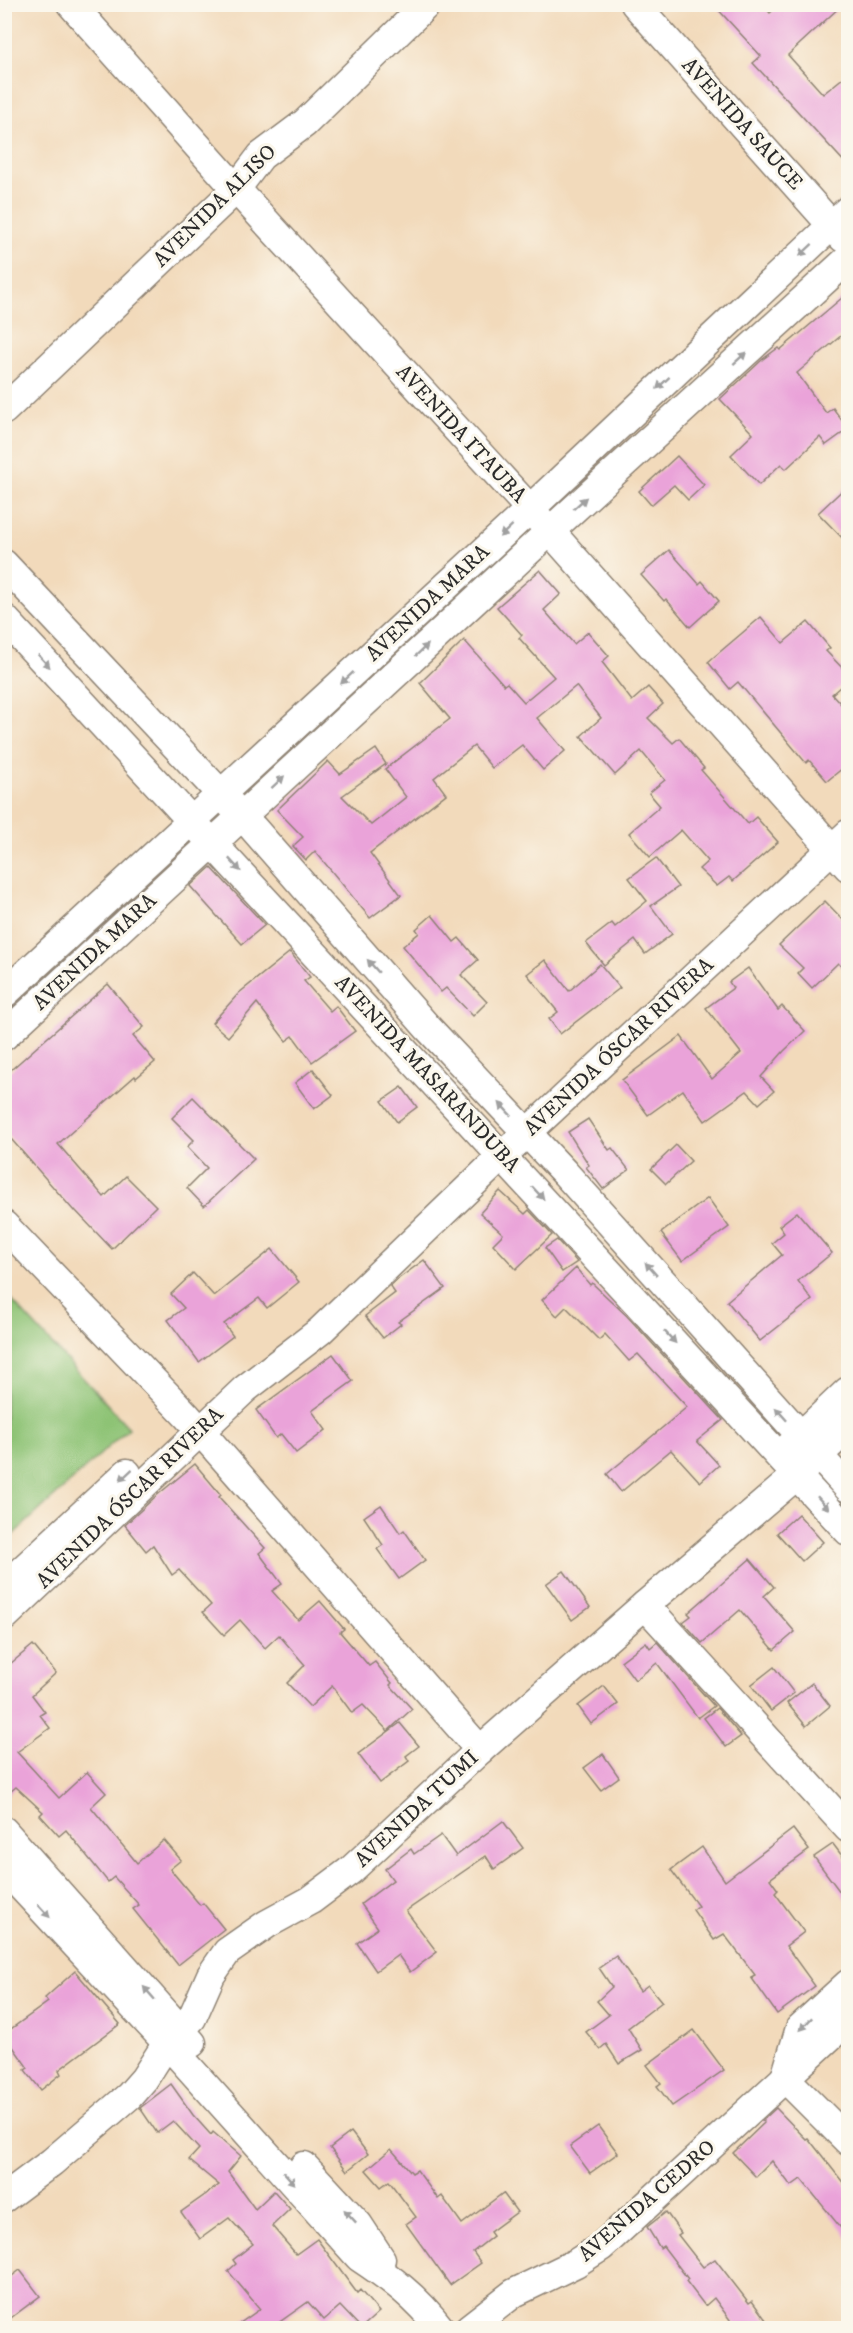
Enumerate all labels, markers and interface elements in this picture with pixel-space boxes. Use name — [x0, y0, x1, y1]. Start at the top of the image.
street label: AVENIDA SAUCE — [676, 53, 808, 196]
street label: AVENIDA ALISO — [148, 139, 282, 273]
one-way arrow — [799, 242, 813, 256]
one-way arrow — [732, 352, 747, 365]
street label: AVENIDA ITAUBA — [390, 359, 532, 509]
one-way arrow — [656, 376, 671, 390]
one-way arrow — [572, 497, 587, 510]
one-way arrow — [499, 524, 514, 537]
street label: AVENIDA MARA — [361, 539, 496, 667]
one-way arrow — [414, 643, 428, 657]
one-way arrow — [37, 653, 51, 667]
one-way arrow — [341, 670, 355, 684]
one-way arrow — [271, 775, 286, 789]
one-way arrow — [228, 857, 242, 872]
street label: AVENIDA MARA — [28, 888, 163, 1016]
street label: AVENIDA ÓSCAR RIVERA — [517, 950, 720, 1142]
one-way arrow — [367, 958, 380, 973]
street label: AVENIDA MASARANDUBA — [329, 970, 526, 1178]
one-way arrow — [498, 1102, 512, 1117]
one-way arrow — [530, 1186, 544, 1200]
one-way arrow — [644, 1261, 658, 1276]
one-way arrow — [663, 1329, 677, 1344]
street label: AVENIDA ÓSCAR RIVERA — [30, 1400, 229, 1594]
one-way arrow — [774, 1406, 788, 1421]
one-way arrow — [118, 1468, 133, 1482]
one-way arrow — [816, 1495, 829, 1510]
street label: AVENIDA TUMI — [350, 1745, 484, 1873]
one-way arrow — [37, 1903, 51, 1918]
one-way arrow — [142, 1986, 156, 2001]
one-way arrow — [799, 2016, 813, 2031]
street label: AVENIDA CEDRO — [573, 2134, 721, 2268]
one-way arrow — [282, 2171, 296, 2186]
one-way arrow — [344, 2209, 358, 2223]

